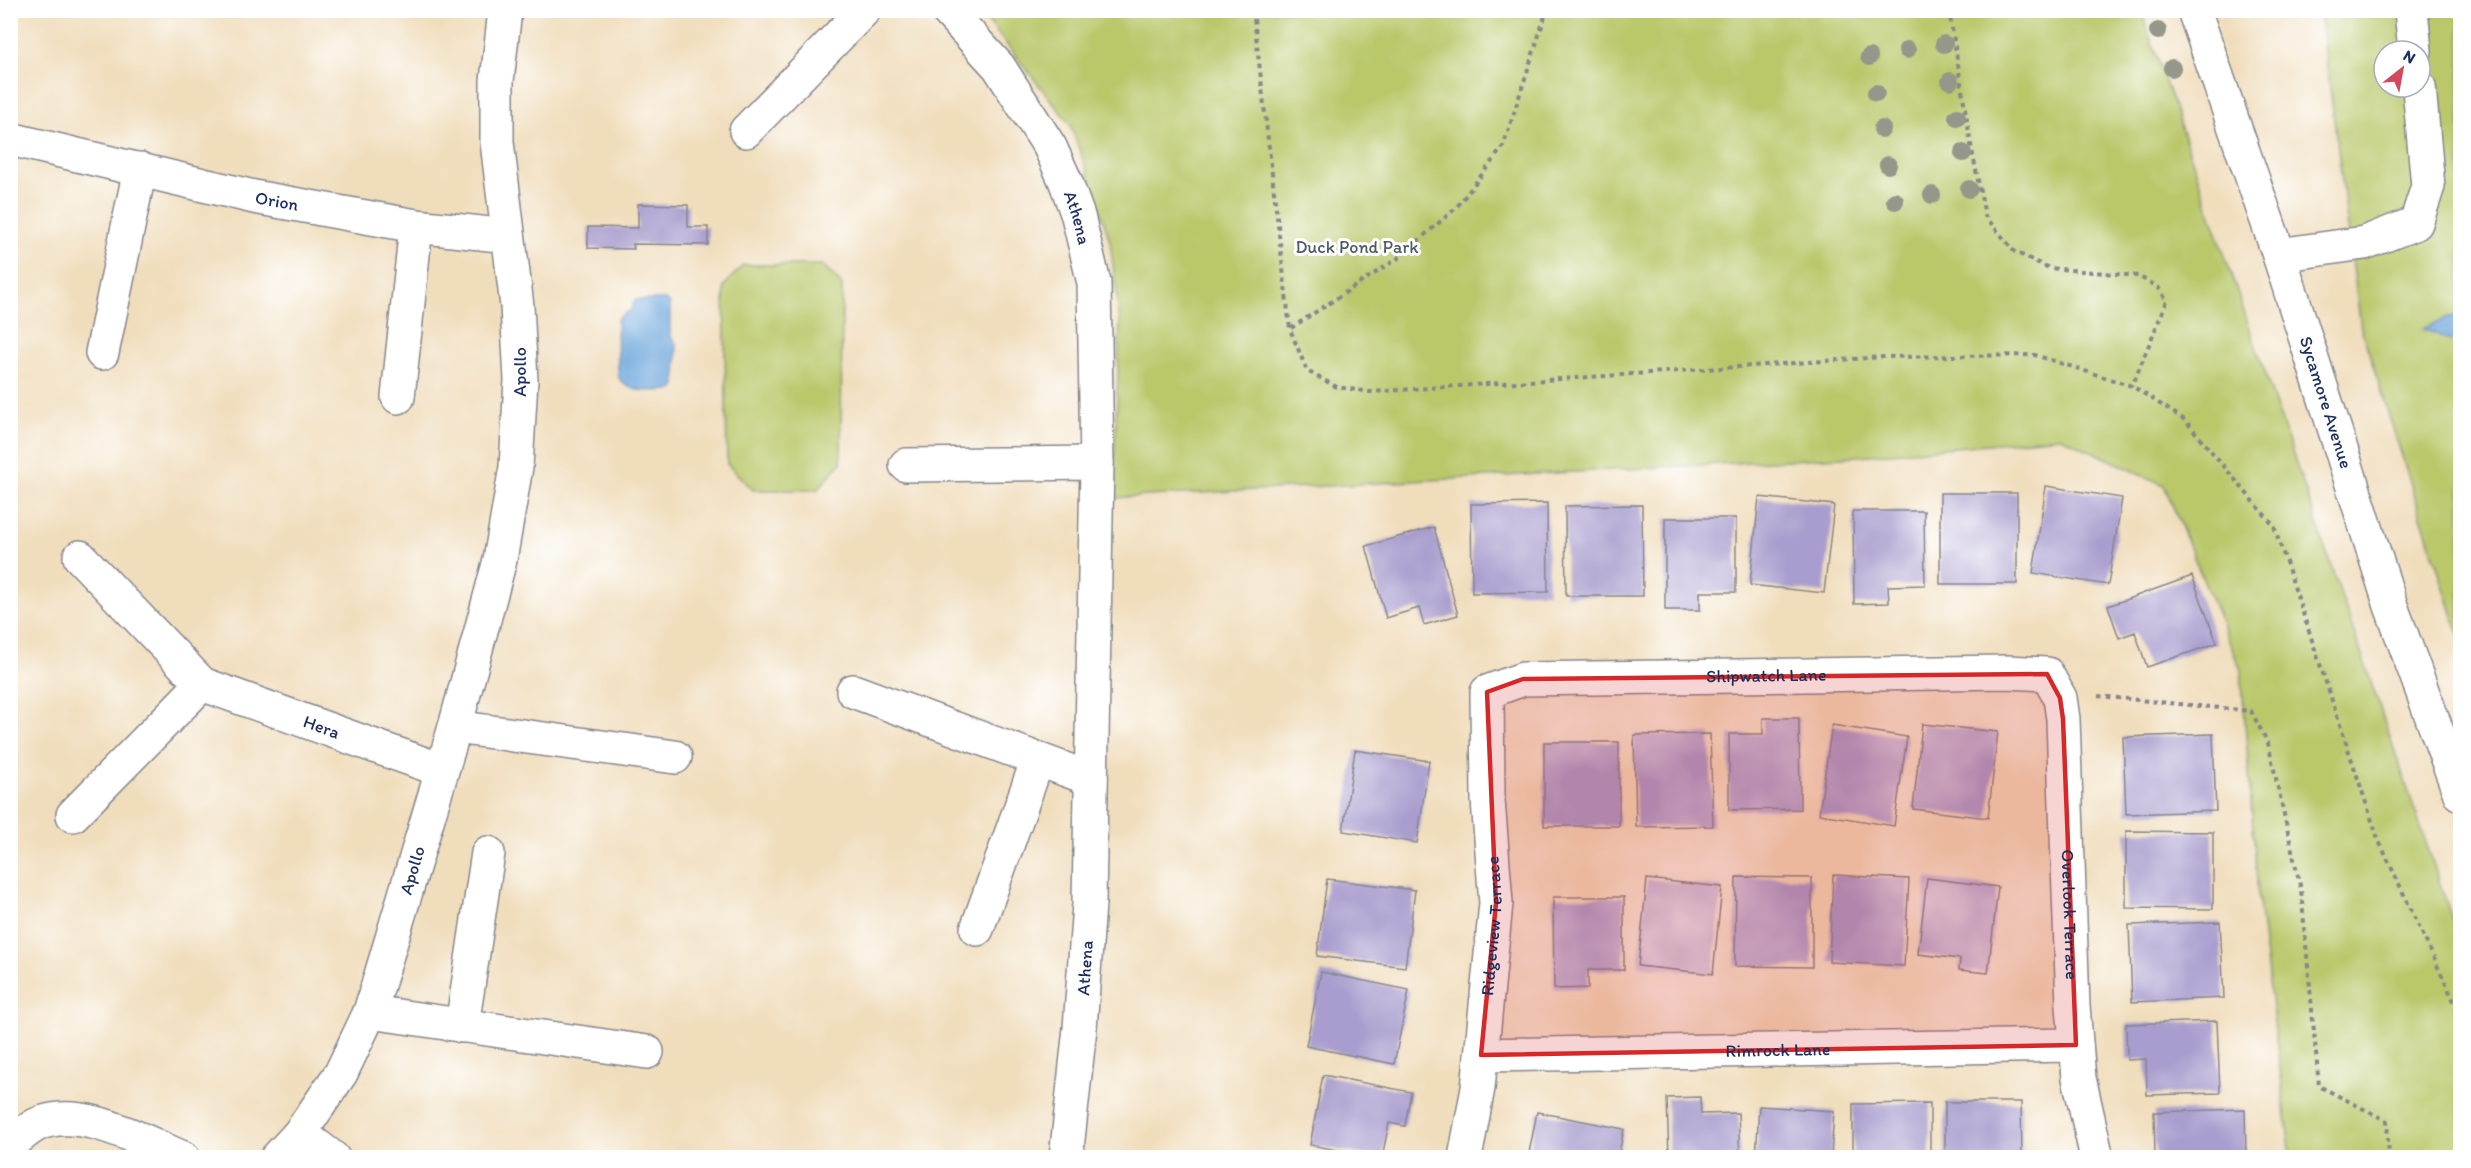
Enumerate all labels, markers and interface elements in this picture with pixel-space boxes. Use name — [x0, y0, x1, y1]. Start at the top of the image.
north arrow — [2372, 39, 2432, 99]
text: N — [2400, 46, 2419, 67]
street label: Orion — [253, 186, 301, 216]
street label: Athena — [1059, 188, 1095, 247]
park label: Duck Pond Park — [1295, 236, 1419, 258]
street label: Sycamore Avenue — [2295, 334, 2357, 471]
street label: Apollo — [509, 347, 531, 397]
street label: Shipwatch Lane — [1706, 664, 1827, 687]
street label: Hera — [300, 710, 343, 744]
street label: Apollo — [395, 843, 430, 897]
street label: Overlook Terrace — [2057, 849, 2083, 980]
street label: Ridgeview Terrace — [1476, 855, 1507, 997]
street label: Athena — [1072, 940, 1098, 996]
street label: Rimrock Lane — [1725, 1038, 1831, 1062]

